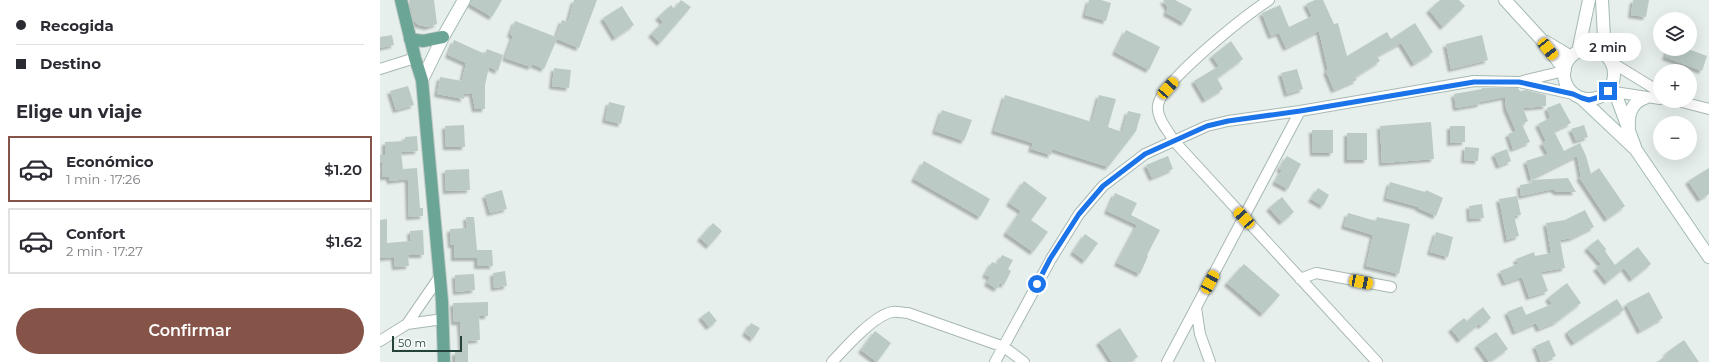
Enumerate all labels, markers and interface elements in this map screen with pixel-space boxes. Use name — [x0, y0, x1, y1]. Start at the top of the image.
map controls — [1653, 12, 1697, 160]
button: layers — [1653, 12, 1697, 56]
text: Recogida — [40, 16, 114, 35]
callout: 2 min — [1575, 33, 1641, 61]
car — [1536, 36, 1560, 62]
text: 2 min — [1589, 39, 1627, 55]
text: Destino — [40, 54, 101, 73]
button: + — [1653, 64, 1697, 108]
car — [1156, 75, 1180, 101]
route end — [1599, 82, 1617, 100]
text: Elige un viaje — [16, 101, 142, 123]
button: − — [1653, 116, 1697, 160]
icon: car — [18, 151, 54, 187]
text: Económico — [66, 152, 154, 171]
text: $1.20 — [324, 160, 362, 179]
text: 1 min · 17:26 — [66, 171, 140, 187]
car — [1232, 205, 1256, 231]
icon: car — [18, 223, 54, 259]
text: Confort — [66, 224, 126, 243]
text: $1.62 — [325, 232, 362, 251]
text: 2 min · 17:27 — [66, 243, 143, 259]
car — [1199, 269, 1221, 295]
car — [1348, 274, 1374, 290]
route start — [1028, 275, 1046, 293]
button: Confirmar — [16, 308, 364, 354]
scale bar — [392, 334, 462, 353]
text: 50 m — [398, 336, 426, 350]

